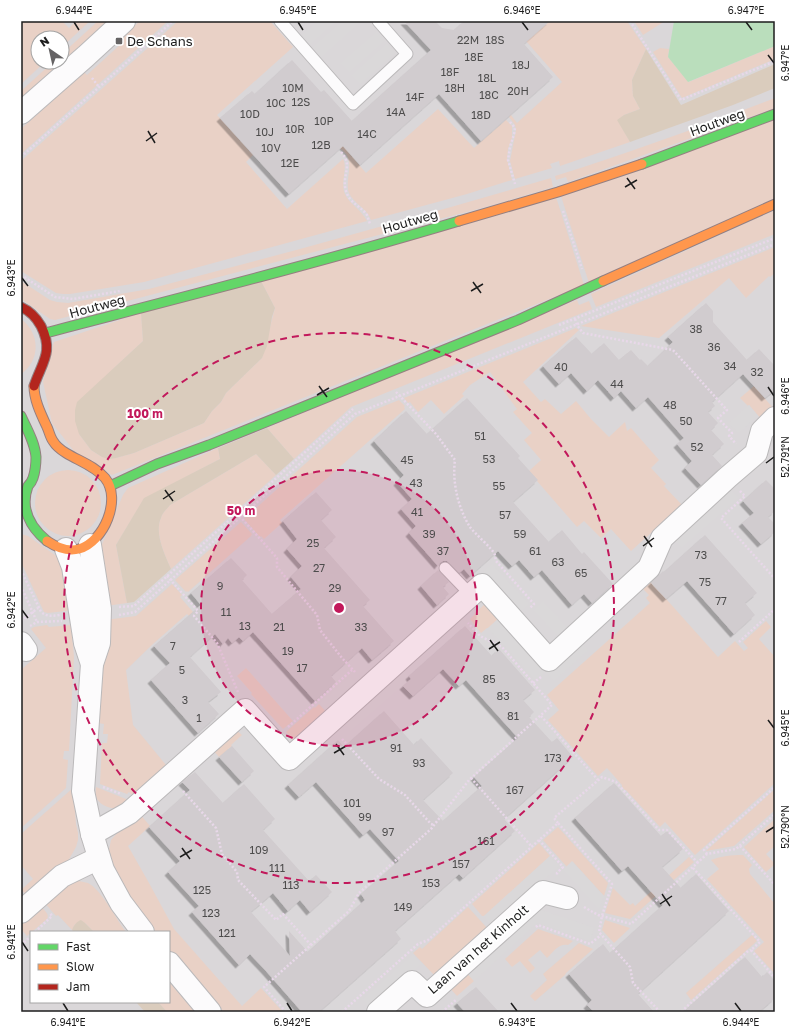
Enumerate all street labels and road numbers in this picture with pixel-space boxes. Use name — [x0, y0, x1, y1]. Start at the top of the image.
street label: Houtweg — [688, 105, 746, 139]
street label: Houtweg — [380, 205, 440, 237]
street label: Houtweg — [67, 291, 127, 321]
street label: Laan van het Kinholt — [424, 901, 532, 997]

